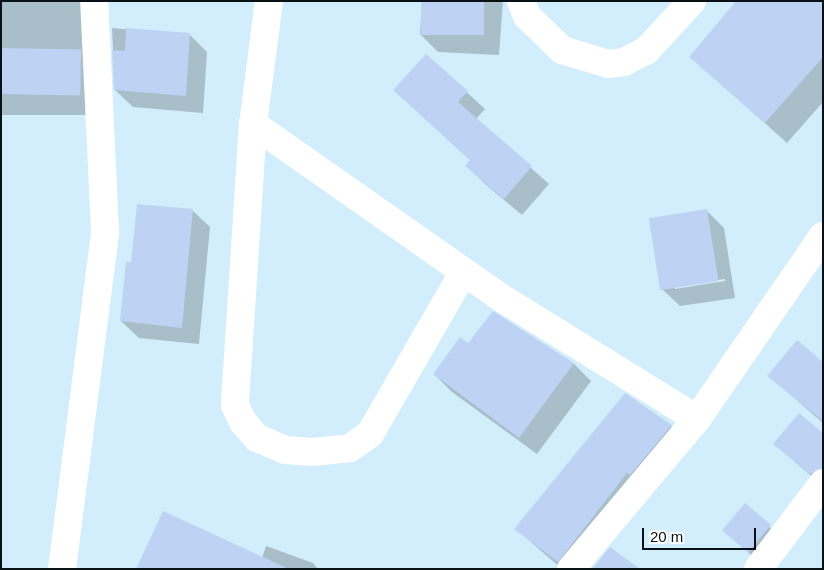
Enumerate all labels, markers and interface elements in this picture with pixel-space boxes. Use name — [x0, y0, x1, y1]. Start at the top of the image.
scale bar — [644, 518, 758, 550]
text: 20 m — [650, 528, 683, 545]

